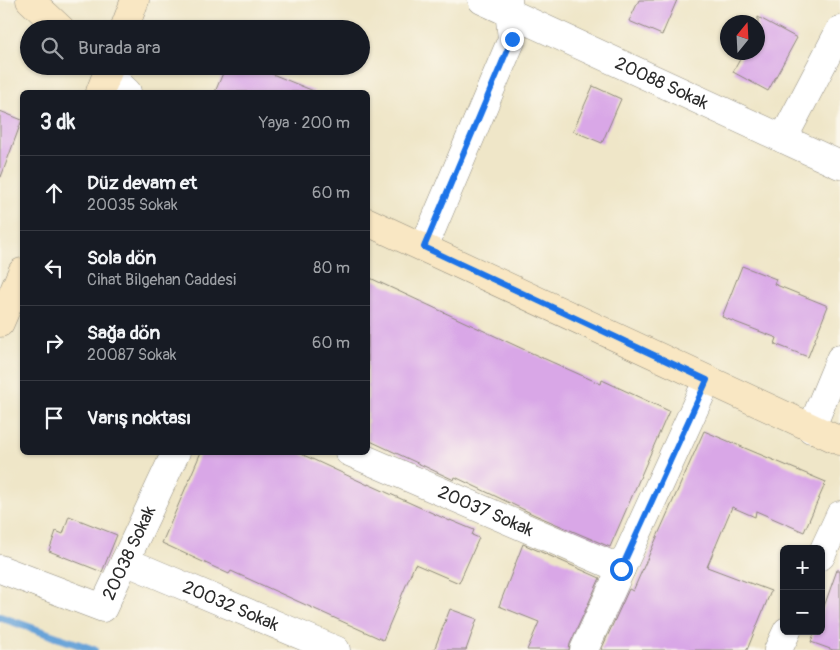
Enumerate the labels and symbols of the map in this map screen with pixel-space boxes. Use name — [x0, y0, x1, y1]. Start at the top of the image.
north arrow — [720, 15, 765, 60]
route end — [501, 28, 524, 51]
street label: 20088 Sokak — [611, 51, 713, 115]
street label: 20037 Sokak — [435, 480, 538, 542]
street label: 20038 Sokak — [97, 502, 161, 604]
route start — [610, 558, 633, 581]
street label: 20032 Sokak — [179, 575, 283, 636]

